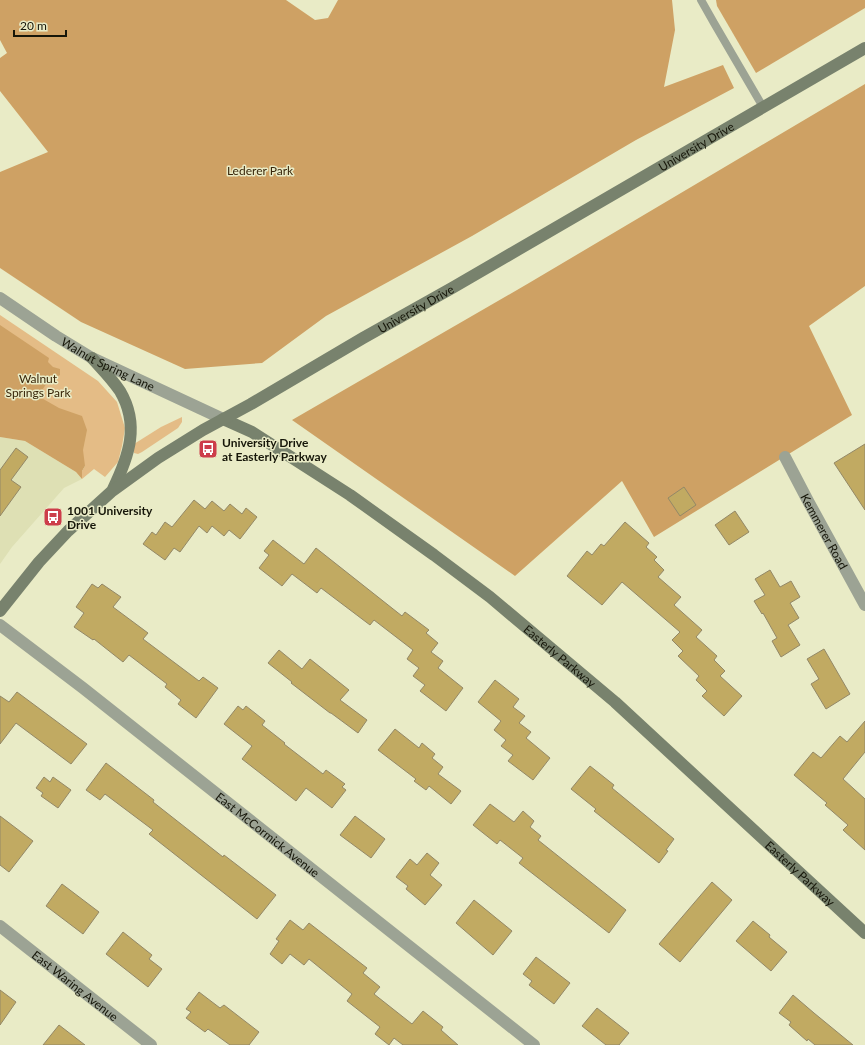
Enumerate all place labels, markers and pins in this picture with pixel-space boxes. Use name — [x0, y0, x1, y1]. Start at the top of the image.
place label: University Drive at Easterly Parkway — [222, 435, 328, 464]
bus stop icon: University Drive at Easterly Parkway — [197, 438, 219, 460]
place label: 1001 University Drive — [67, 503, 153, 532]
bus stop icon: 1001 University Drive — [42, 506, 64, 528]

